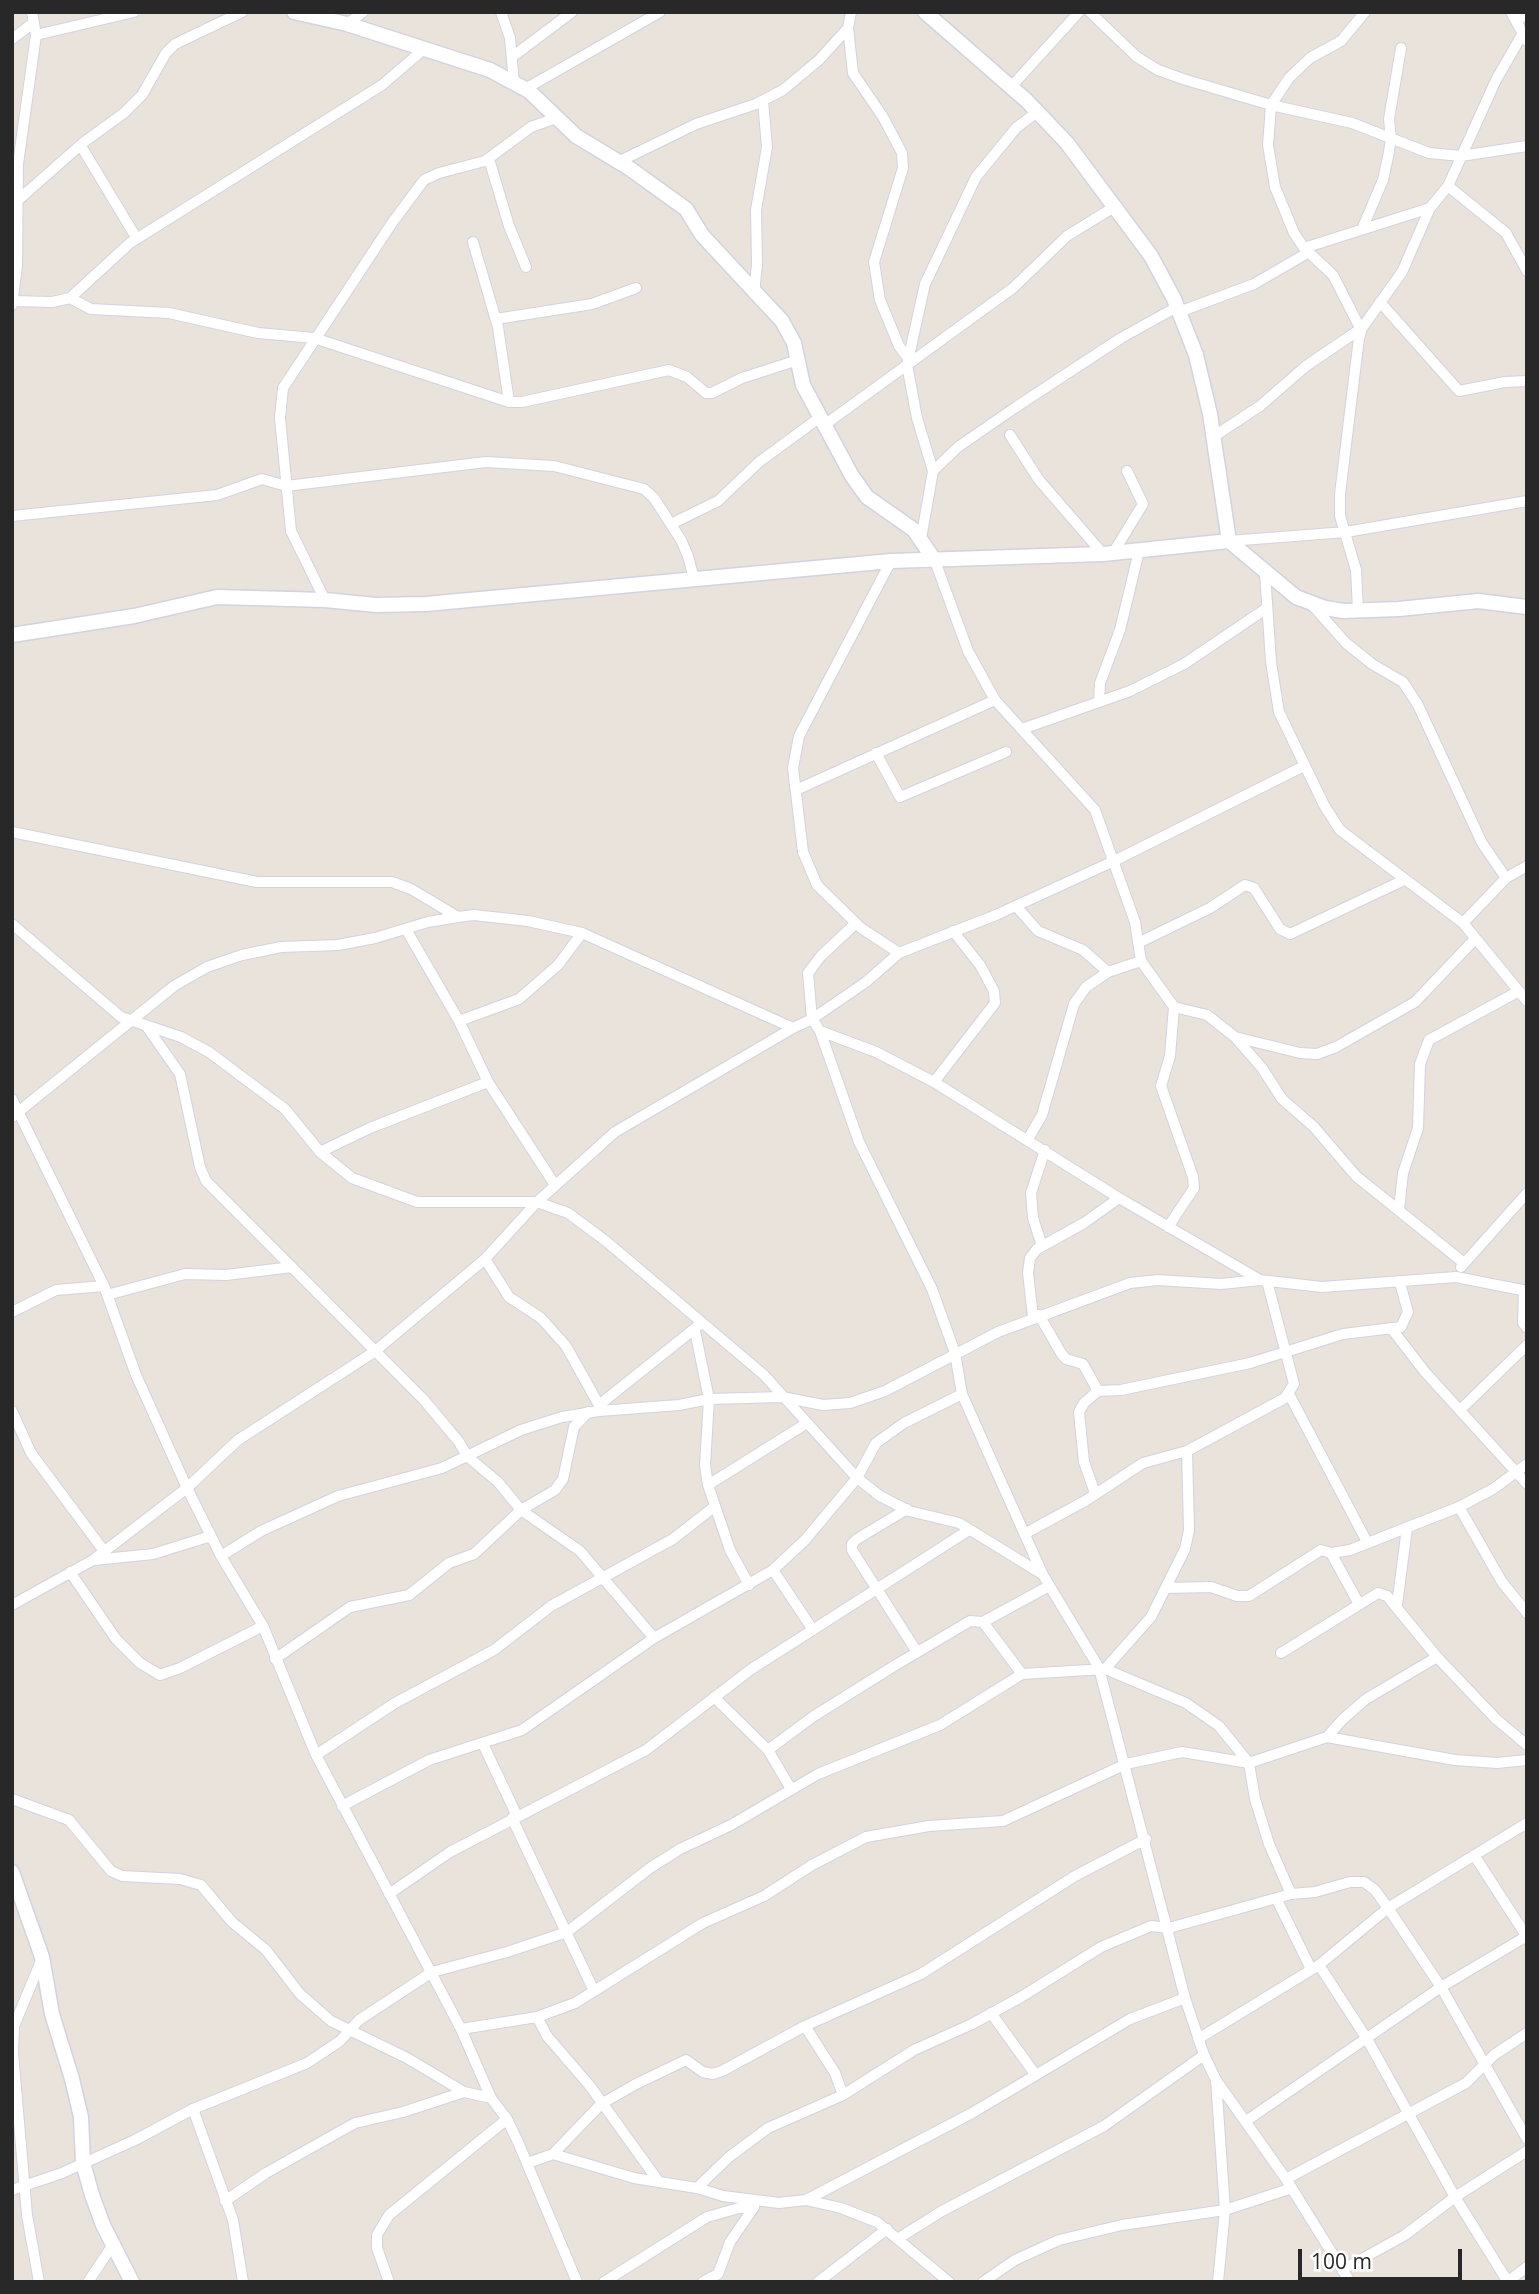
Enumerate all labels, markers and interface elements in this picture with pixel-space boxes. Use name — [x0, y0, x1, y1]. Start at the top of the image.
scale bar — [1301, 2234, 1466, 2278]
text: 100 m — [1311, 2247, 1372, 2275]

